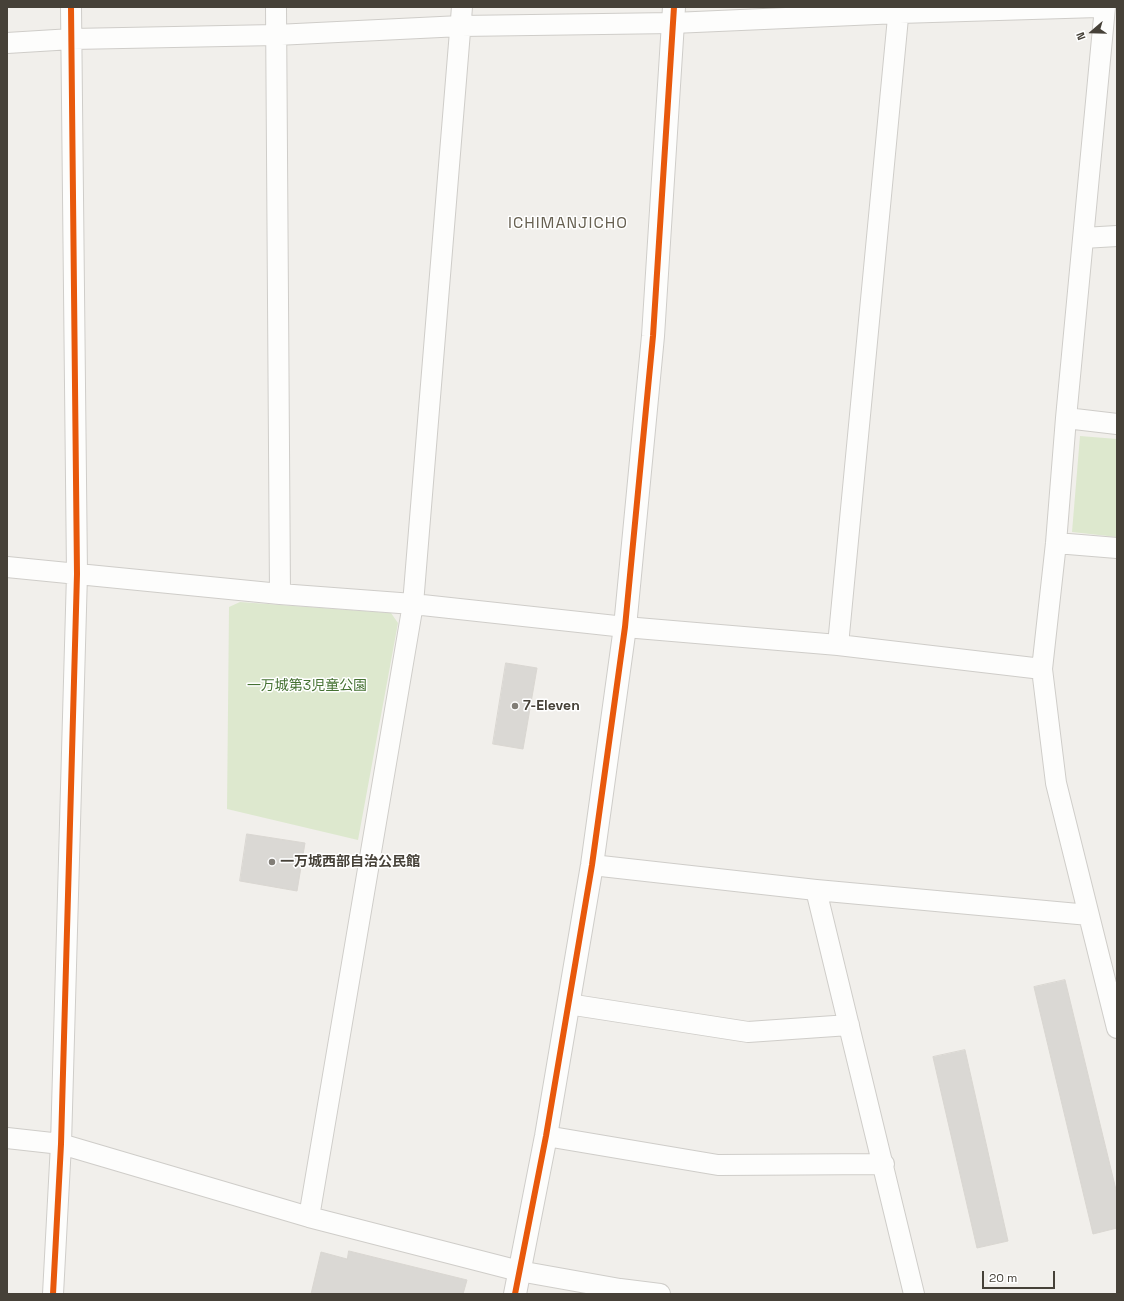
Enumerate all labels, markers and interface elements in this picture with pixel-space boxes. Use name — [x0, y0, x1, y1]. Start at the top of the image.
north arrow — [1072, 12, 1112, 52]
text: N — [1073, 30, 1089, 42]
district label: ICHIMANJICHO — [508, 214, 628, 234]
park label: 一万城第3児童公園 — [247, 678, 367, 694]
place label: 7-Eleven — [523, 698, 580, 714]
marker: 7-Eleven — [510, 701, 520, 711]
place label: 一万城西部自治公民館 — [280, 854, 420, 870]
marker: 一万城西部自治公民館 — [267, 857, 277, 867]
scale bar — [984, 1263, 1057, 1289]
text: 20 m — [989, 1270, 1017, 1286]

